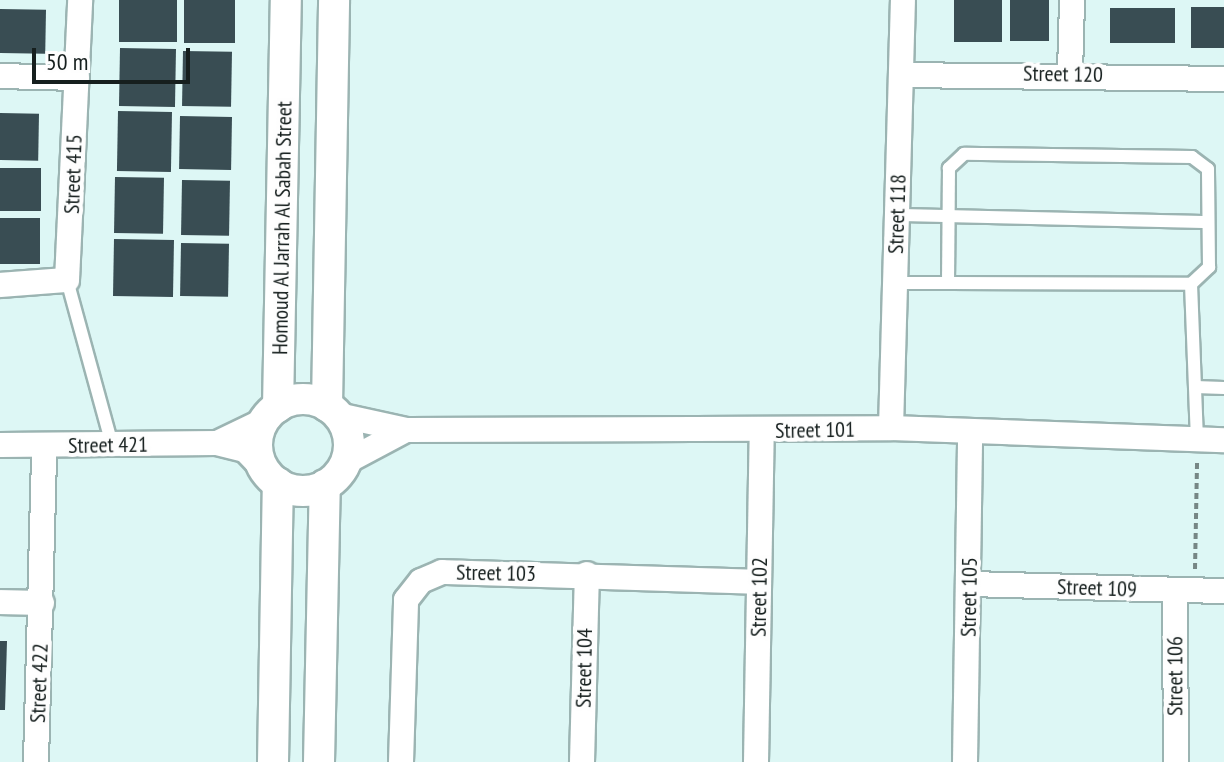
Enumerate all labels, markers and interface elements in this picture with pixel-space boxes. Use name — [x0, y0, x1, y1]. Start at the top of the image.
scale bar — [36, 32, 194, 82]
text: 50 m — [46, 46, 88, 77]
street label: Street 120 — [1023, 60, 1103, 88]
street label: Homoud Al Jarrah Al Sabah Street — [267, 100, 297, 356]
street label: Street 415 — [58, 134, 88, 214]
street label: Street 118 — [882, 174, 912, 254]
street label: Street 101 — [775, 416, 855, 444]
street label: Street 421 — [68, 431, 148, 459]
street label: Street 102 — [745, 557, 773, 637]
street label: Street 105 — [955, 557, 983, 637]
street label: Street 103 — [456, 559, 536, 587]
street label: Street 109 — [1057, 573, 1137, 603]
street label: Street 104 — [570, 628, 598, 708]
street label: Street 106 — [1162, 636, 1188, 716]
street label: Street 422 — [24, 643, 54, 723]

